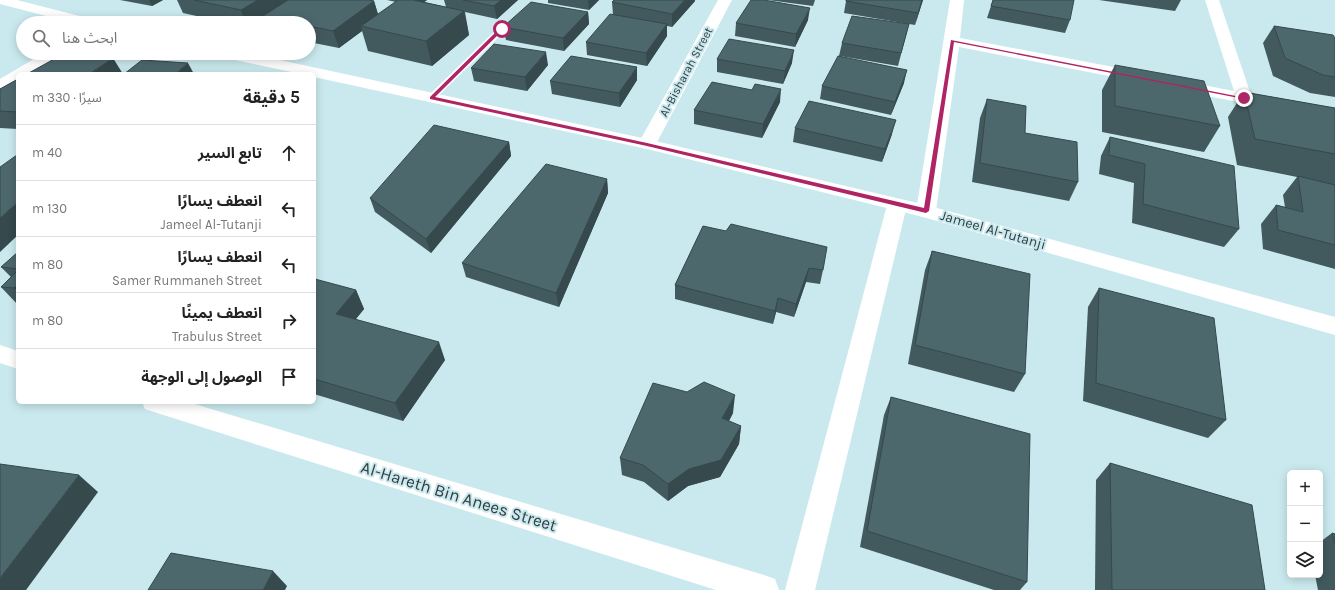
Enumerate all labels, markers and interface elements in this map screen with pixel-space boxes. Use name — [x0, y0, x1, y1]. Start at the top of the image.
search box — [16, 16, 316, 60]
route start — [493, 20, 511, 38]
street label: Al-Bisharah Street — [656, 24, 716, 119]
icon: search — [30, 27, 52, 49]
text: ابحث هنا — [62, 29, 117, 47]
text: 5 دقيقة — [243, 87, 300, 107]
route end — [1235, 89, 1253, 107]
text: سيرًا · 330 m — [32, 90, 102, 105]
icon: ahead — [278, 142, 300, 164]
text: تابع السير — [198, 144, 262, 162]
text: 40 m — [32, 145, 62, 160]
text: انعطف يسارًا — [178, 192, 262, 210]
icon: left — [278, 198, 300, 220]
text: 130 m — [32, 201, 67, 216]
street label: Jameel Al-Tutanji — [938, 207, 1048, 253]
text: Jameel Al-Tutanji — [160, 217, 262, 232]
text: انعطف يسارًا — [178, 248, 262, 266]
icon: left — [278, 254, 300, 276]
text: 80 m — [32, 257, 63, 272]
text: Samer Rummaneh Street — [112, 273, 262, 288]
text: انعطف يمينًا — [182, 304, 262, 322]
icon: right — [278, 310, 300, 332]
text: 80 m — [32, 313, 63, 328]
text: Trabulus Street — [172, 329, 262, 344]
icon: arrive — [278, 366, 300, 388]
text: الوصول إلى الوجهة — [141, 368, 262, 386]
street label: Al-Hareth Bin Anees Street — [359, 457, 559, 535]
map controls — [1287, 470, 1323, 578]
button: + — [1287, 470, 1323, 506]
button: − — [1287, 506, 1323, 542]
button: layers — [1287, 542, 1323, 578]

